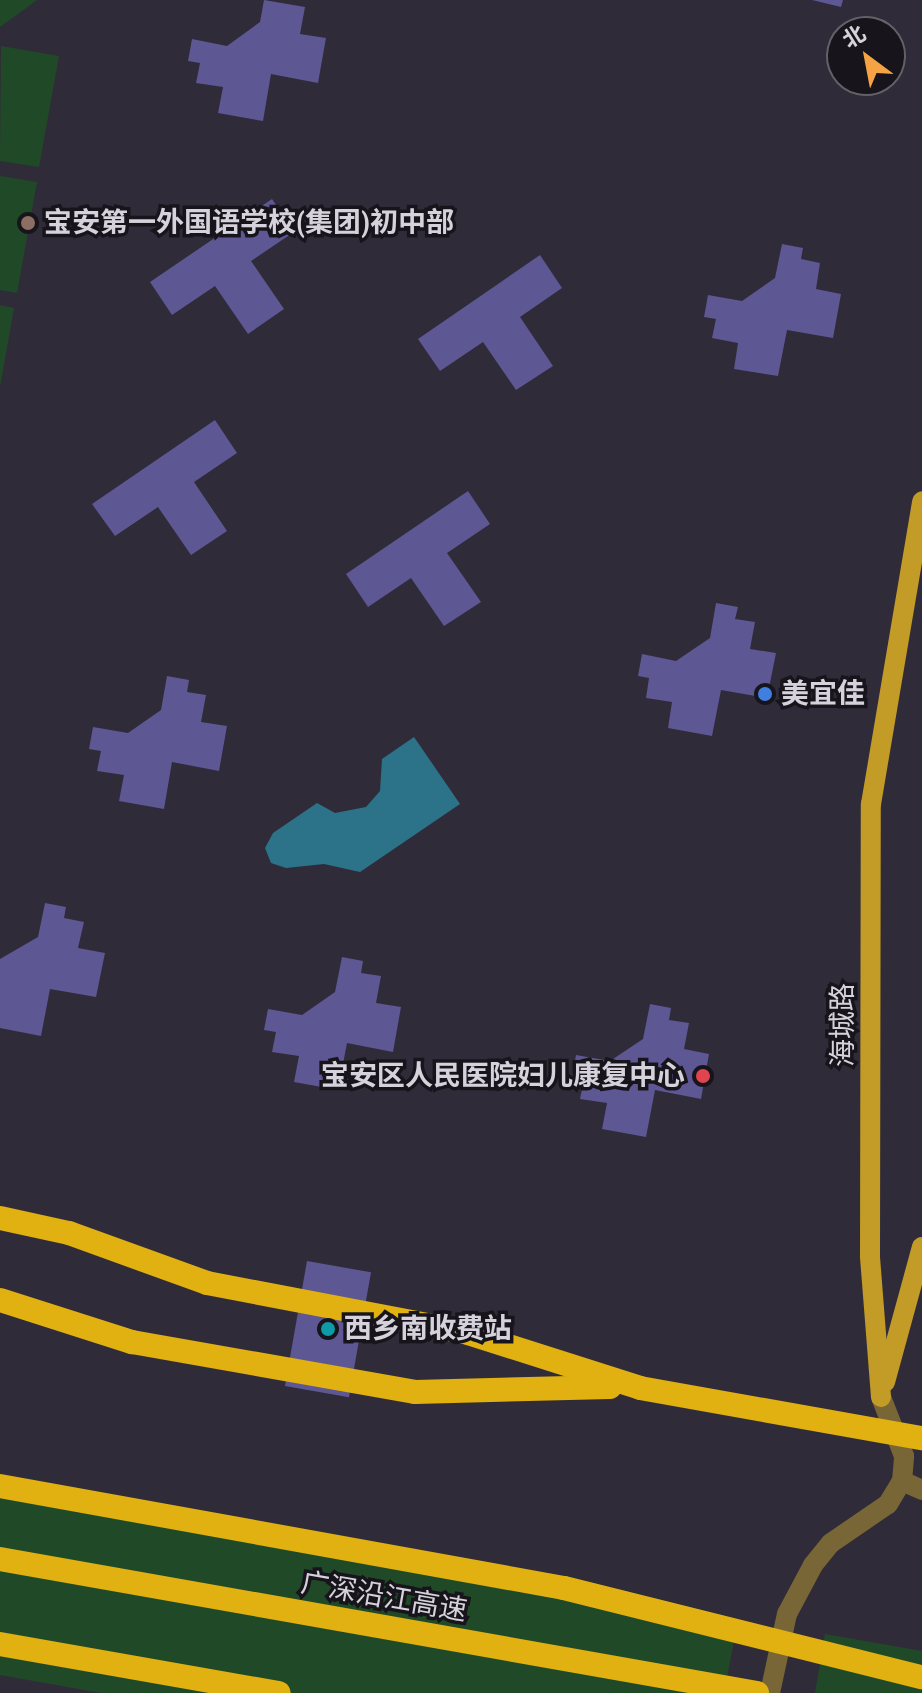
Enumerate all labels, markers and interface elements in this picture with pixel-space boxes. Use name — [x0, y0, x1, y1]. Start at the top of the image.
north arrow — [826, 16, 906, 96]
text: 北 — [838, 20, 870, 53]
place label: 宝安第一外国语学校(集团)初中部 — [44, 206, 454, 240]
marker: 宝安第一外国语学校(集团)初中部 — [19, 214, 37, 232]
place label: 美宜佳 — [781, 677, 865, 711]
marker: 美宜佳 — [756, 685, 774, 703]
street label: 海城路 — [826, 983, 860, 1067]
place label: 宝安区人民医院妇儿康复中心 — [321, 1059, 685, 1093]
marker: 宝安区人民医院妇儿康复中心 — [692, 1065, 714, 1087]
place label: 西乡南收费站 — [344, 1312, 512, 1346]
marker: 西乡南收费站 — [319, 1320, 337, 1338]
street label: 广深沿江高速 — [298, 1566, 470, 1628]

